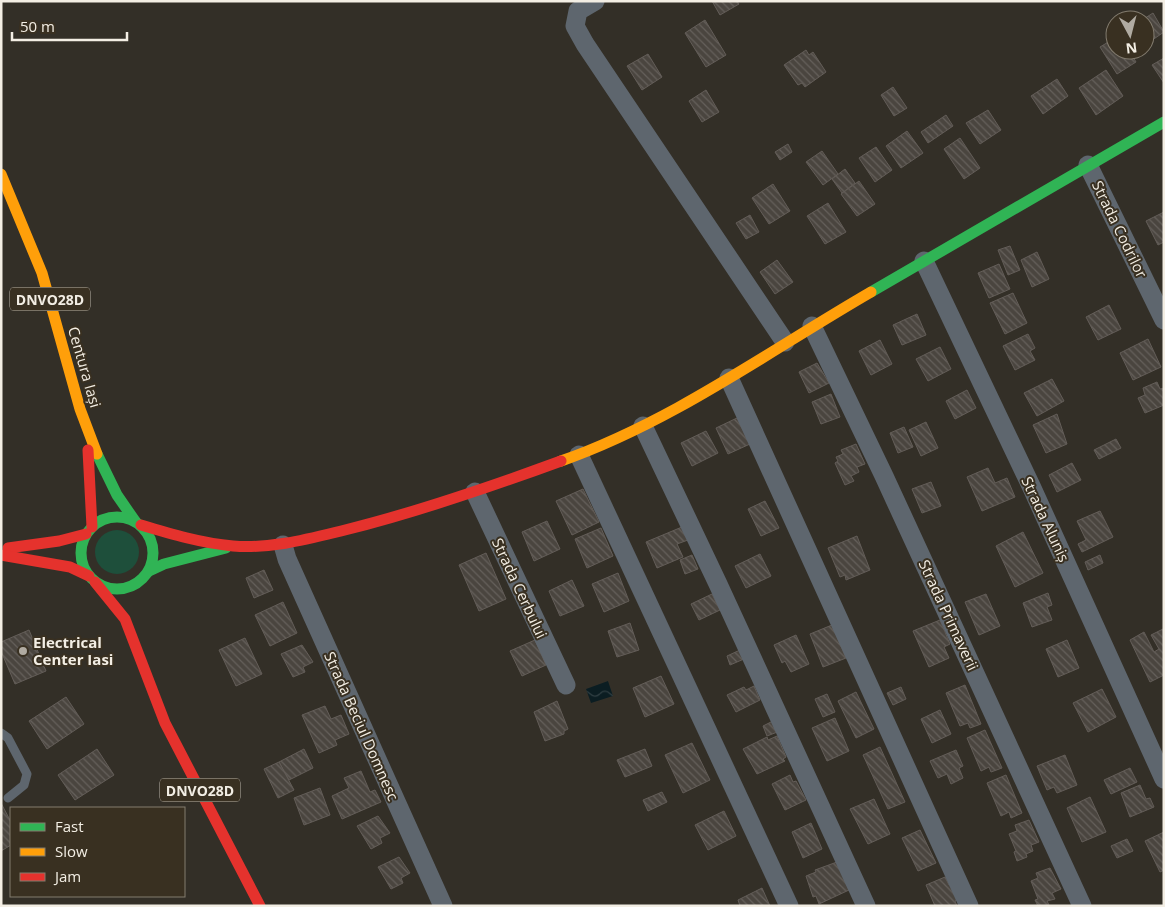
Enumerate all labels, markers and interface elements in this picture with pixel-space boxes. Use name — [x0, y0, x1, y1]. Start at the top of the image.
scale bar — [12, 10, 128, 42]
north arrow — [1105, 10, 1155, 60]
text: 50 m — [20, 16, 55, 36]
text: N — [1125, 38, 1138, 59]
street label: Strada Codrilor — [1088, 177, 1152, 281]
road number: DNVO28D — [10, 288, 90, 310]
street label: Centura Iași — [64, 324, 106, 410]
street label: Strada Aluniș — [1017, 473, 1075, 565]
street label: Strada Cerbului — [488, 535, 552, 641]
street label: Strada Primaverii — [915, 556, 983, 674]
place label: Electrical Center Iasi — [33, 632, 113, 669]
marker: Electrical Center Iasi — [17, 645, 29, 657]
street label: Strada Beciul Domnesc — [320, 648, 404, 804]
road number: DNVO28D — [160, 778, 240, 802]
legend — [10, 807, 185, 897]
text: Fast — [55, 816, 84, 836]
text: Slow — [55, 841, 88, 861]
text: Jam — [53, 866, 81, 886]

